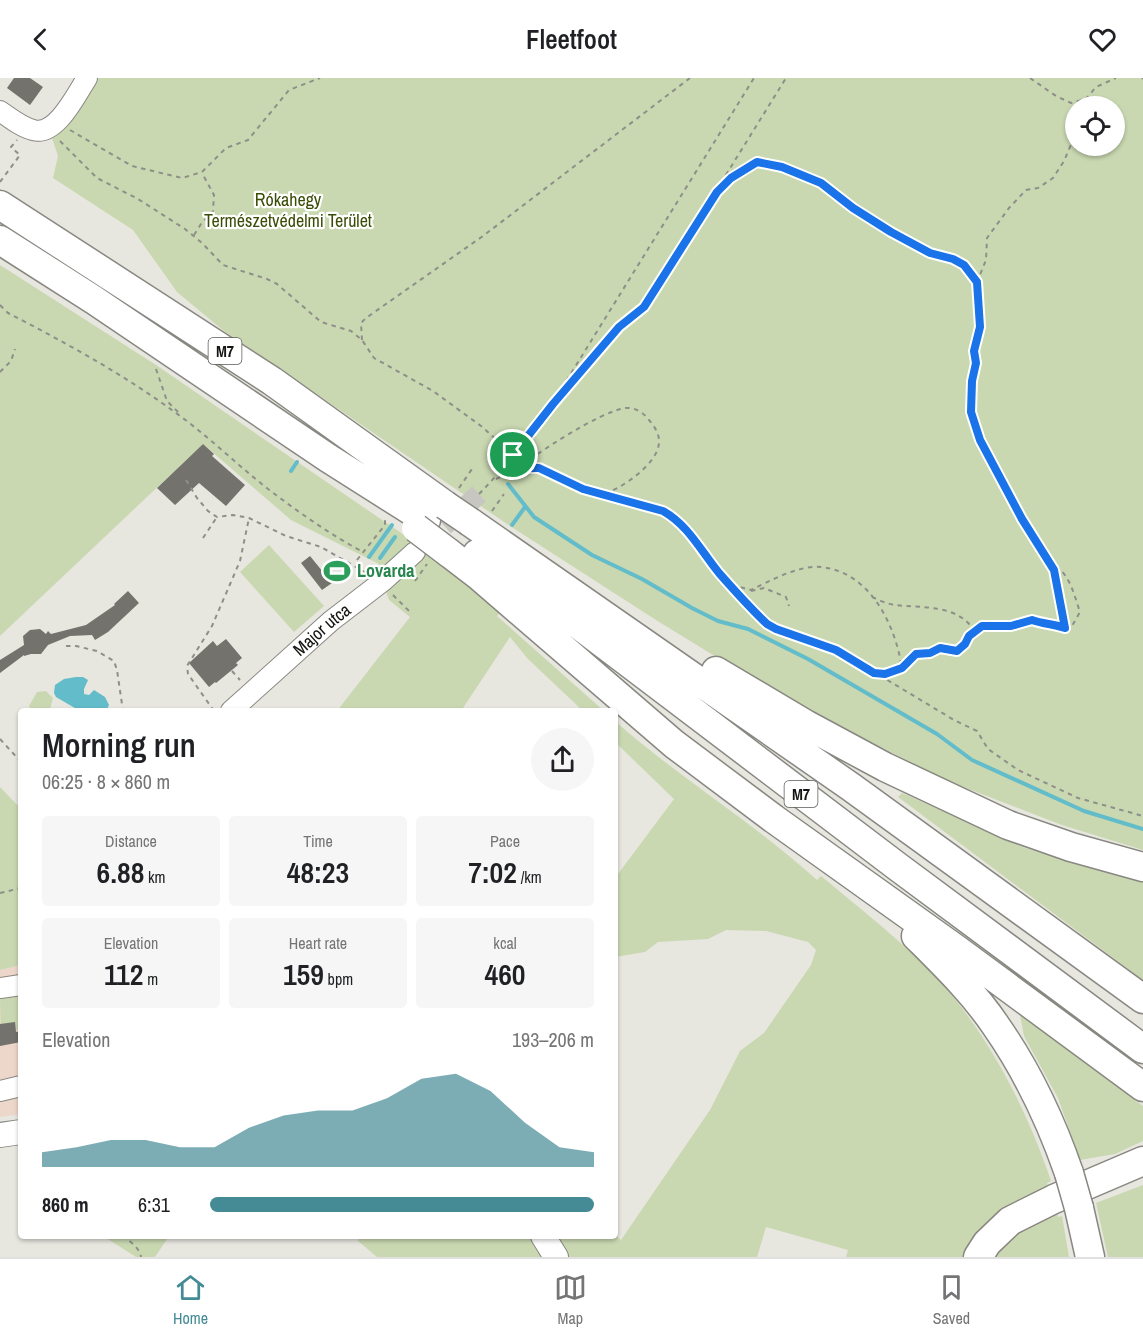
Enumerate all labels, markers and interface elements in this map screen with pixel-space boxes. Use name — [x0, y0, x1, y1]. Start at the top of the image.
text: Fleetfoot — [526, 21, 617, 57]
icon: back — [24, 23, 57, 56]
icon: heart — [1086, 23, 1119, 56]
map controls — [1065, 96, 1125, 156]
button: locate — [1065, 96, 1125, 156]
park label: Rókahegy Természetvédelmi Terület — [204, 187, 372, 233]
road number: M7 — [208, 338, 242, 364]
pin — [487, 429, 538, 480]
icon: arrive — [496, 438, 529, 471]
sports icon: Lovarda — [322, 556, 352, 586]
place label: Lovarda — [357, 558, 415, 583]
street label: Major utca — [287, 597, 356, 661]
text: Morning run — [42, 723, 196, 767]
button: share — [531, 728, 594, 791]
text: 06:25 · 8 × 860 m — [42, 768, 170, 795]
road number: M7 — [784, 781, 818, 807]
text: Distance — [105, 830, 157, 852]
text: Time — [303, 830, 333, 852]
text: Pace — [490, 830, 520, 852]
text: 6.88 — [96, 852, 144, 892]
text: 48:23 — [287, 852, 349, 892]
text: 7:02 — [468, 852, 517, 892]
text: km — [144, 866, 166, 888]
text: /km — [517, 866, 542, 888]
text: Elevation — [104, 932, 158, 954]
text: Heart rate — [289, 932, 347, 954]
text: kcal — [493, 932, 517, 954]
text: 112 — [104, 954, 143, 994]
text: 159 — [283, 954, 324, 994]
text: 460 — [484, 954, 526, 994]
text: m — [143, 968, 158, 990]
text: bpm — [324, 968, 353, 990]
text: Elevation — [42, 1026, 110, 1053]
text: 193–206 m — [512, 1026, 594, 1053]
text: 860 m — [42, 1191, 89, 1218]
text: 6:31 — [138, 1191, 170, 1218]
tab: Home — [173, 1271, 208, 1329]
tab: Map — [554, 1271, 587, 1329]
tab: Saved — [933, 1271, 970, 1329]

